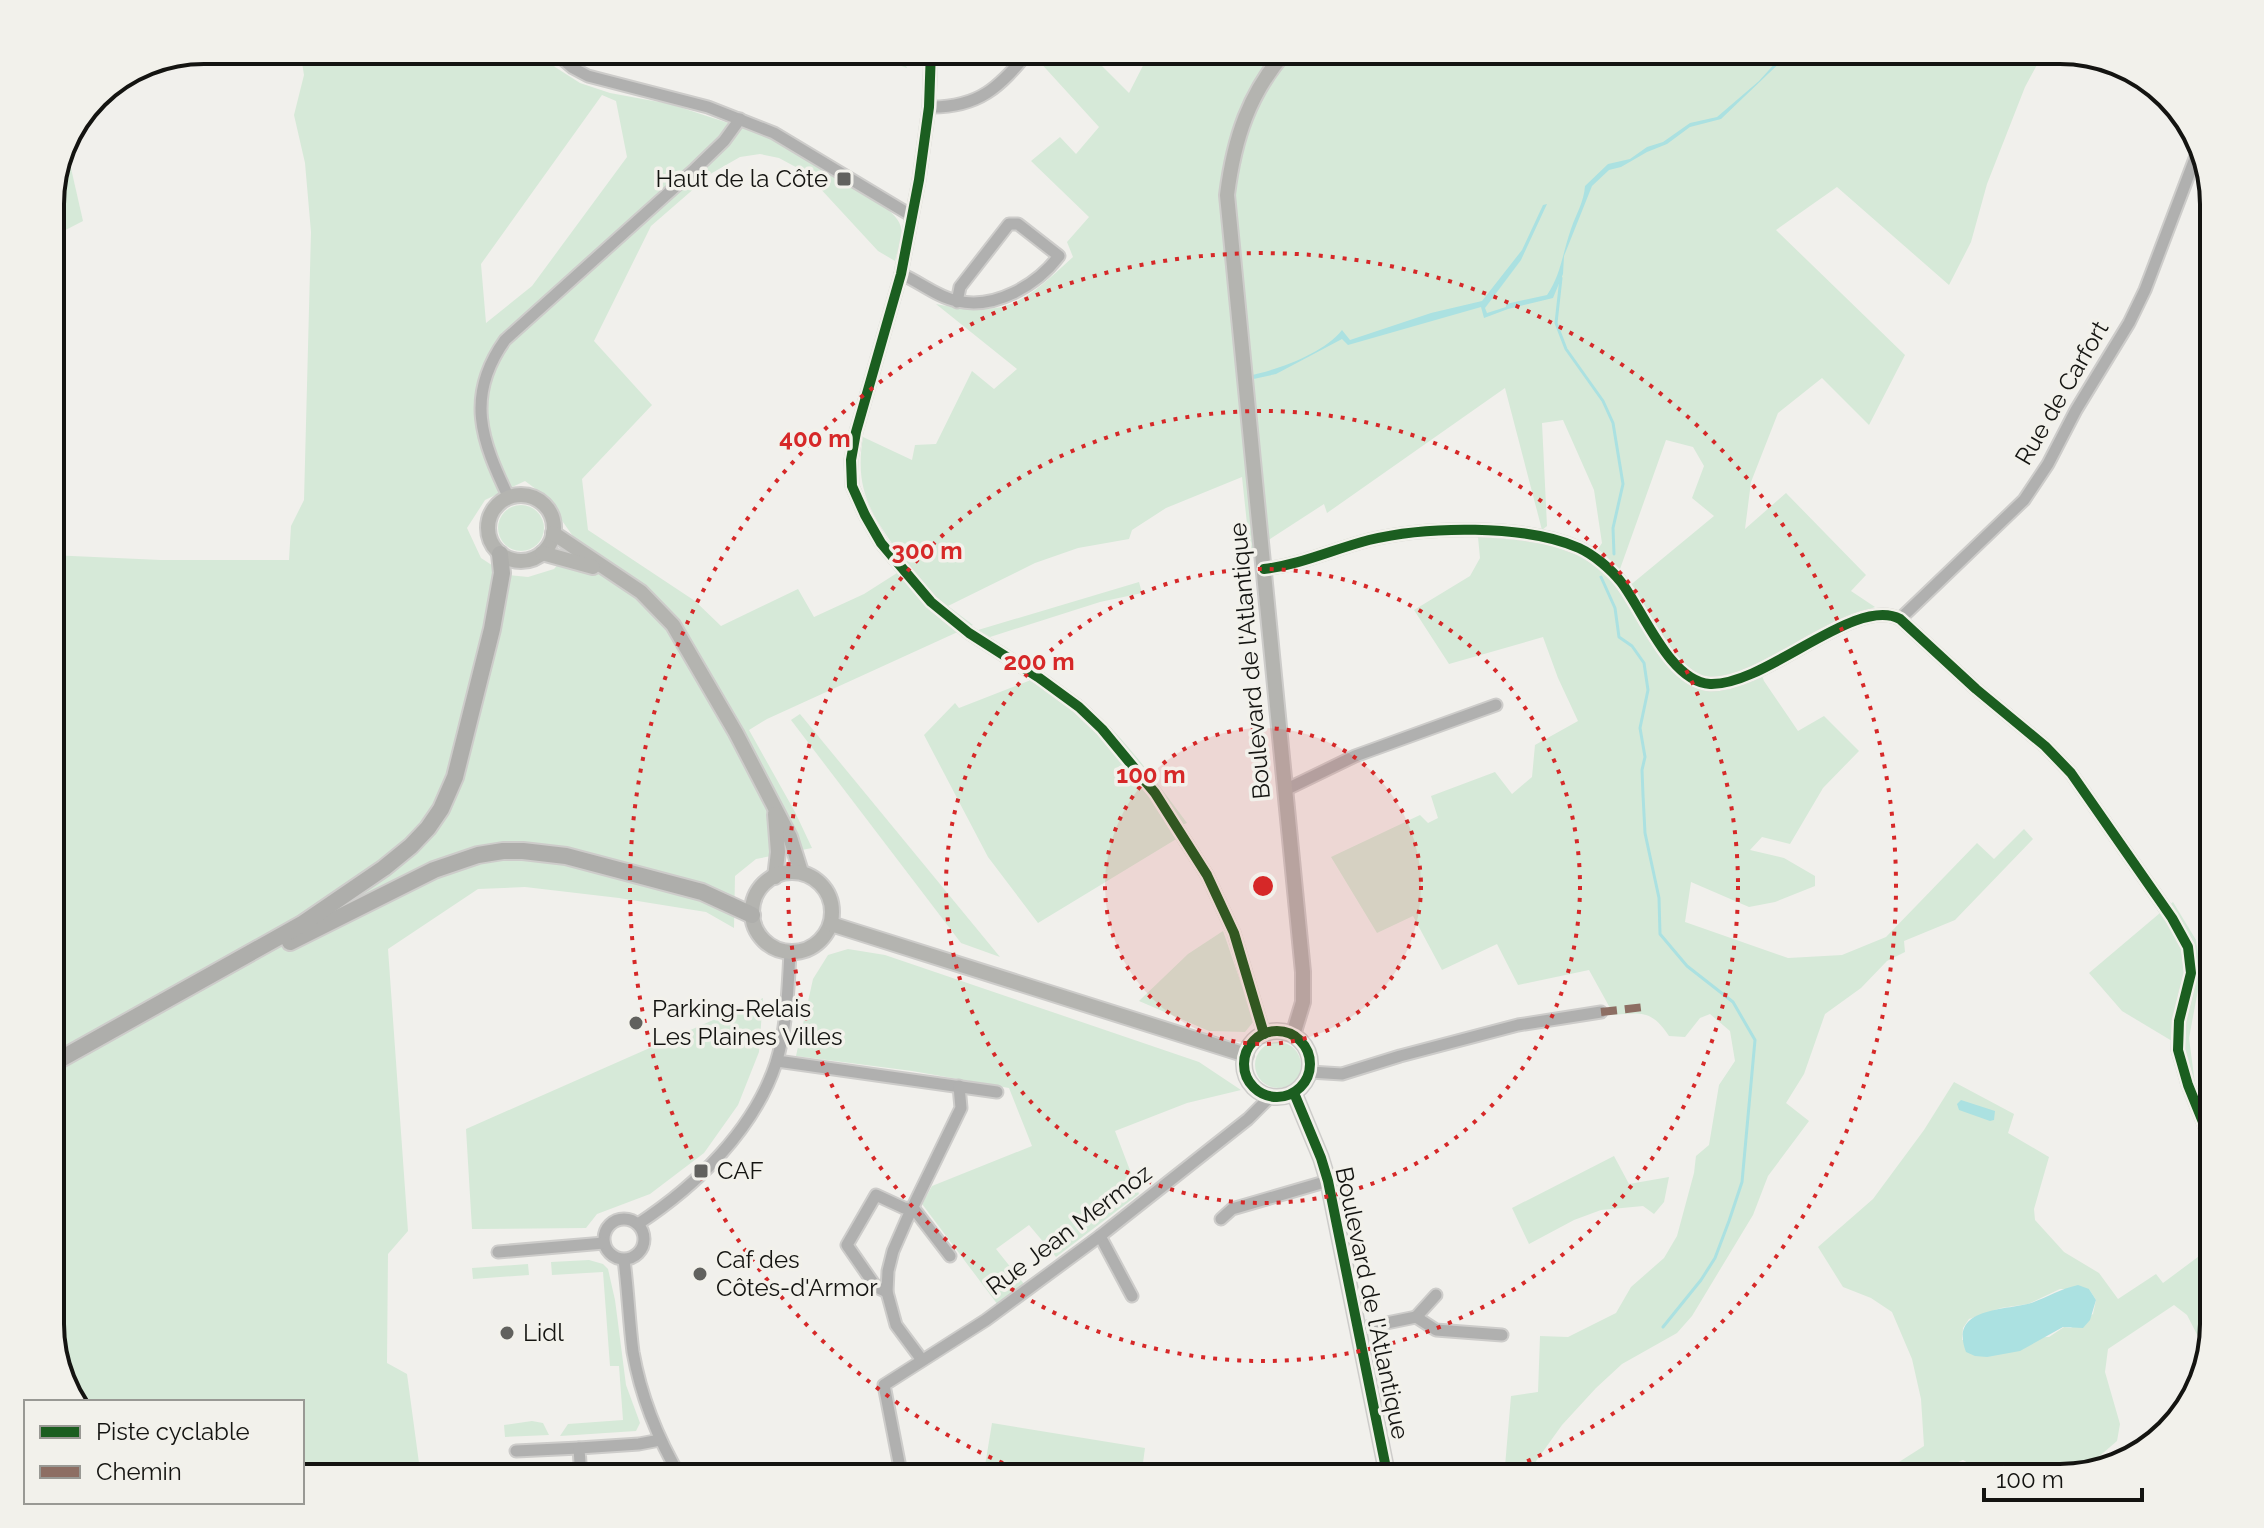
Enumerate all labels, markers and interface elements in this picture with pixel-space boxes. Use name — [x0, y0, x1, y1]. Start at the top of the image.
place label: Haut de la Côte — [656, 164, 828, 193]
marker: Haut de la Côte — [835, 170, 853, 188]
street label: Rue de Carfort — [2009, 316, 2114, 470]
text: 400 m — [779, 424, 851, 453]
street label: Boulevard de l'Atlantique — [1223, 521, 1276, 801]
text: 300 m — [892, 536, 962, 565]
text: 200 m — [1003, 647, 1075, 676]
text: 100 m — [1116, 760, 1186, 789]
centre of rings — [1249, 872, 1277, 900]
place label: Parking-Relais Les Plaines Villes — [652, 994, 843, 1051]
marker: Parking-Relais Les Plaines Villes — [627, 1014, 645, 1032]
place label: CAF — [717, 1156, 764, 1185]
street label: Rue Jean Mermoz — [980, 1158, 1157, 1301]
marker: CAF — [692, 1162, 710, 1180]
street label: Boulevard de l'Atlantique — [1329, 1164, 1416, 1442]
place label: Caf des Côtes-d'Armor — [716, 1245, 878, 1302]
marker: Caf des Côtes-d'Armor — [691, 1265, 709, 1283]
place label: Lidl — [523, 1318, 564, 1347]
marker: Lidl — [498, 1324, 516, 1342]
legend — [24, 1400, 304, 1504]
text: Piste cyclable — [96, 1417, 250, 1446]
scale bar — [1984, 1452, 2142, 1502]
text: Chemin — [96, 1457, 182, 1486]
text: 100 m — [1996, 1465, 2064, 1494]

